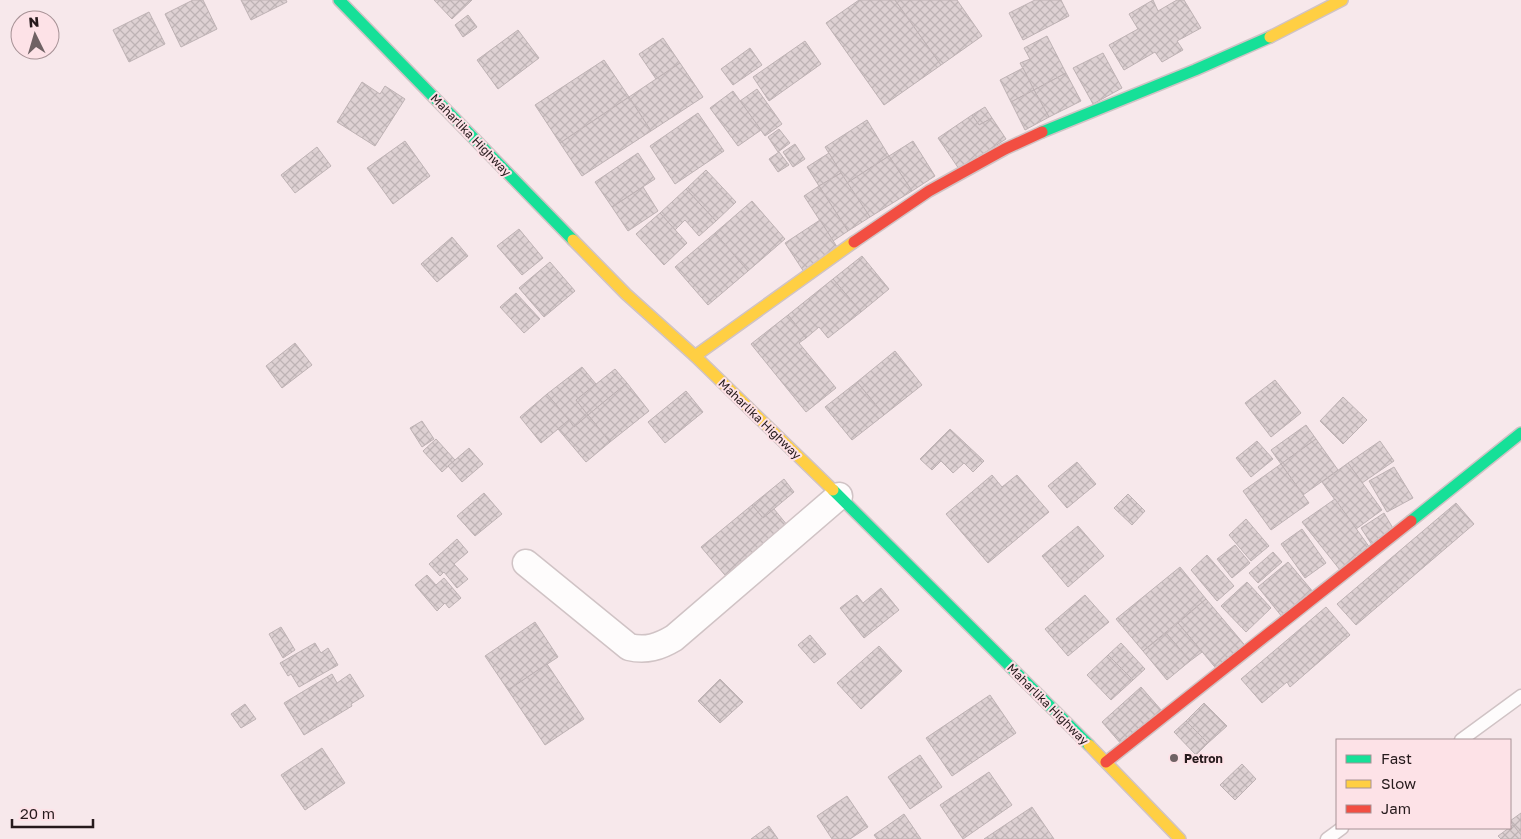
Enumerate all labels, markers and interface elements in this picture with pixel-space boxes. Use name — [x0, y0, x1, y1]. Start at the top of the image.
north arrow — [10, 10, 60, 60]
text: N — [28, 13, 40, 30]
street label: Maharlika Highway — [428, 91, 515, 180]
street label: Maharlika Highway — [716, 376, 805, 463]
street label: Maharlika Highway — [1004, 660, 1092, 748]
legend — [1336, 739, 1511, 829]
text: Fast — [1381, 749, 1412, 767]
place label: Petron — [1184, 751, 1223, 766]
marker: Petron — [1168, 752, 1180, 764]
text: Slow — [1381, 774, 1416, 792]
scale bar — [12, 796, 94, 828]
text: Jam — [1381, 799, 1411, 817]
text: 20 m — [20, 804, 55, 822]

